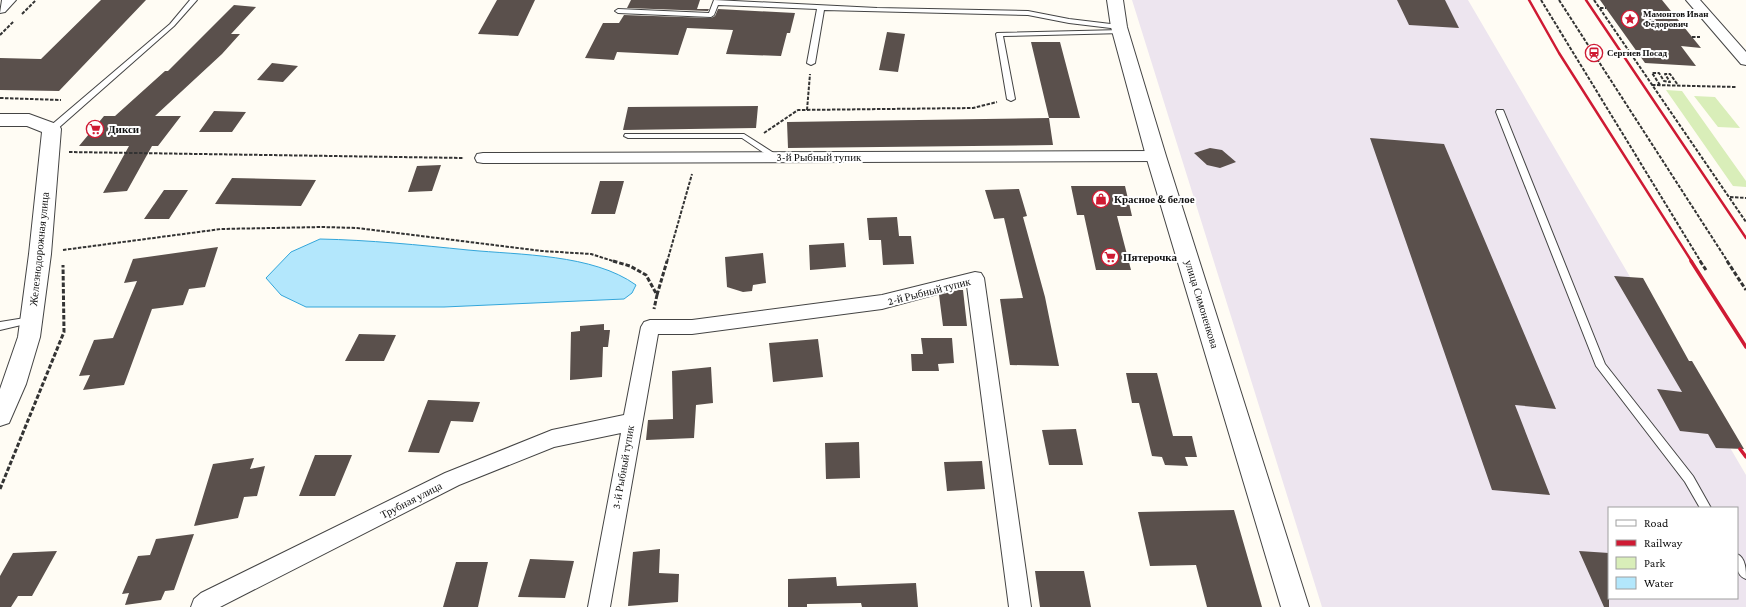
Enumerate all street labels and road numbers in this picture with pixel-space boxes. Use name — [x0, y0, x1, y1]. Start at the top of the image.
street label: 3-й Рыбный тупик — [777, 151, 862, 163]
street label: Железнодорожная улица — [27, 191, 51, 307]
street label: улица Симоненкова — [1183, 258, 1221, 350]
street label: 2-й Рыбный тупик — [886, 275, 972, 307]
street label: 3-й Рыбный тупик — [610, 424, 636, 510]
street label: Трубная улица — [378, 479, 444, 521]

